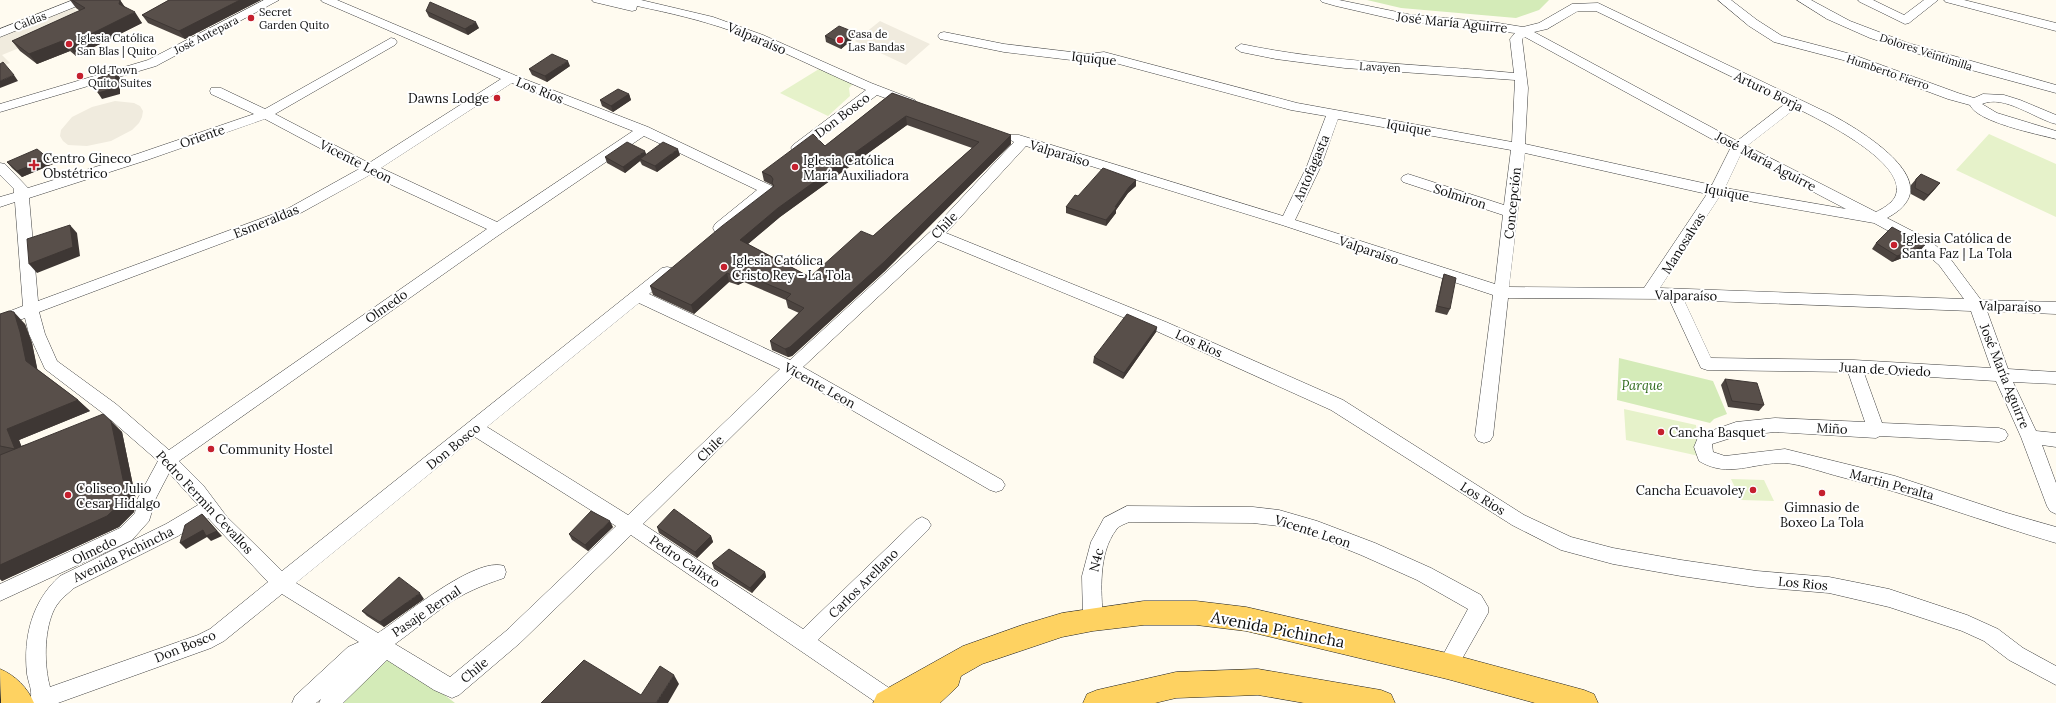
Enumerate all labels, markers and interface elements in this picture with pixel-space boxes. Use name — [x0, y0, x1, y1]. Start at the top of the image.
place label: Secret Garden Quito — [259, 5, 329, 32]
street label: Caldas — [12, 8, 48, 34]
street label: José María Aguirre — [1394, 8, 1508, 37]
street label: José Antepara — [170, 13, 241, 58]
marker: Secret Garden Quito — [246, 13, 256, 23]
street label: Valparaíso — [724, 18, 789, 59]
place label: Casa de Las Bandas — [848, 27, 905, 54]
street label: Dolores Veintimilla — [1878, 30, 1975, 74]
place label: Iglesia Católica San Blas | Quito — [77, 31, 157, 58]
marker: Casa de Las Bandas — [835, 35, 845, 45]
marker: Iglesia Católica San Blas | Quito — [64, 39, 74, 49]
street label: Iquique — [1071, 48, 1117, 69]
street label: Humberto Fierro — [1845, 51, 1931, 93]
street label: Lavayen — [1359, 59, 1401, 75]
place label: Old Town Quito Suites — [88, 63, 152, 90]
street label: Arturo Borja — [1731, 67, 1806, 116]
marker: Old Town Quito Suites — [75, 71, 85, 81]
street label: Los Rios — [513, 73, 566, 108]
street label: Don Bosco — [811, 89, 874, 142]
place label: Dawns Lodge — [408, 90, 489, 107]
marker: Dawns Lodge — [492, 93, 502, 103]
street label: Iquique — [1385, 115, 1433, 140]
street label: Oriente — [177, 121, 227, 152]
street label: José María Aguirre — [1711, 127, 1819, 195]
street label: Antofagasta — [1289, 132, 1333, 205]
street label: Vicente Leon — [316, 135, 395, 187]
street label: Valparaíso — [1027, 136, 1093, 171]
place label: Centro Gineco Obstétrico — [43, 150, 132, 182]
place label: Iglesia Católica María Auxiliadora — [803, 152, 909, 184]
marker: Centro Gineco Obstétrico — [28, 159, 40, 171]
marker: Iglesia Católica María Auxiliadora — [790, 162, 800, 172]
street label: Concepción — [1500, 166, 1525, 240]
street label: Solmiron — [1431, 180, 1489, 213]
street label: Iquique — [1703, 180, 1751, 205]
street label: Esmeraldas — [231, 201, 301, 242]
street label: Chile — [927, 208, 961, 242]
street label: Manosalvas — [1658, 209, 1709, 277]
place label: Iglesia Católica de Santa Faz | La Tola — [1902, 230, 2013, 262]
street label: Valparaíso — [1336, 232, 1401, 269]
marker: Iglesia Católica de Santa Faz | La Tola — [1889, 240, 1899, 250]
place label: Iglesia Católica Cristo Rey - La Tola — [732, 252, 851, 284]
marker: Iglesia Católica Cristo Rey - La Tola — [719, 262, 729, 272]
street label: Olmedo — [362, 286, 411, 327]
street label: Valparaíso — [1654, 286, 1718, 305]
street label: Valparaíso — [1977, 297, 2042, 316]
street label: José María Aguirre — [1975, 320, 2033, 431]
street label: Los Rios — [1173, 326, 1225, 361]
street label: Vicente Leon — [780, 358, 859, 412]
street label: Juan de Oviedo — [1838, 359, 1932, 380]
park label: Parque — [1621, 377, 1663, 394]
street label: Don Bosco — [423, 419, 484, 473]
street label: Miño — [1816, 419, 1848, 438]
place label: Cancha Basquet — [1669, 424, 1766, 441]
marker: Cancha Basquet — [1656, 427, 1666, 437]
street label: Chile — [693, 431, 727, 465]
place label: Community Hostel — [219, 441, 333, 458]
marker: Community Hostel — [206, 444, 216, 454]
street label: Pedro Fermin Cevallos — [152, 447, 257, 558]
street label: Martin Peralta — [1848, 465, 1936, 504]
street label: Los Rios — [1457, 478, 1508, 519]
place label: Coliseo Julio Cesar Hidalgo — [76, 480, 161, 512]
place label: Cancha Ecuavoley — [1636, 482, 1745, 499]
marker: Cancha Ecuavoley — [1748, 485, 1758, 495]
marker: Gimnasio de Boxeo La Tola — [1817, 488, 1827, 498]
marker: Coliseo Julio Cesar Hidalgo — [63, 490, 73, 500]
place label: Gimnasio de Boxeo La Tola — [1780, 499, 1864, 531]
street label: Vicente Leon — [1272, 511, 1353, 552]
street label: Avenida Pichincha — [69, 523, 177, 587]
street label: Olmedo — [69, 532, 120, 569]
street label: Pedro Calixto — [646, 532, 724, 591]
street label: Carlos Arellano — [825, 545, 902, 622]
street label: N4c — [1085, 546, 1108, 574]
street label: Los Rios — [1777, 573, 1829, 594]
street label: Pasaje Bernal — [388, 582, 465, 641]
street label: Avenida Pichincha — [1209, 606, 1346, 652]
street label: Don Bosco — [152, 626, 219, 666]
street label: Chile — [457, 654, 492, 687]

